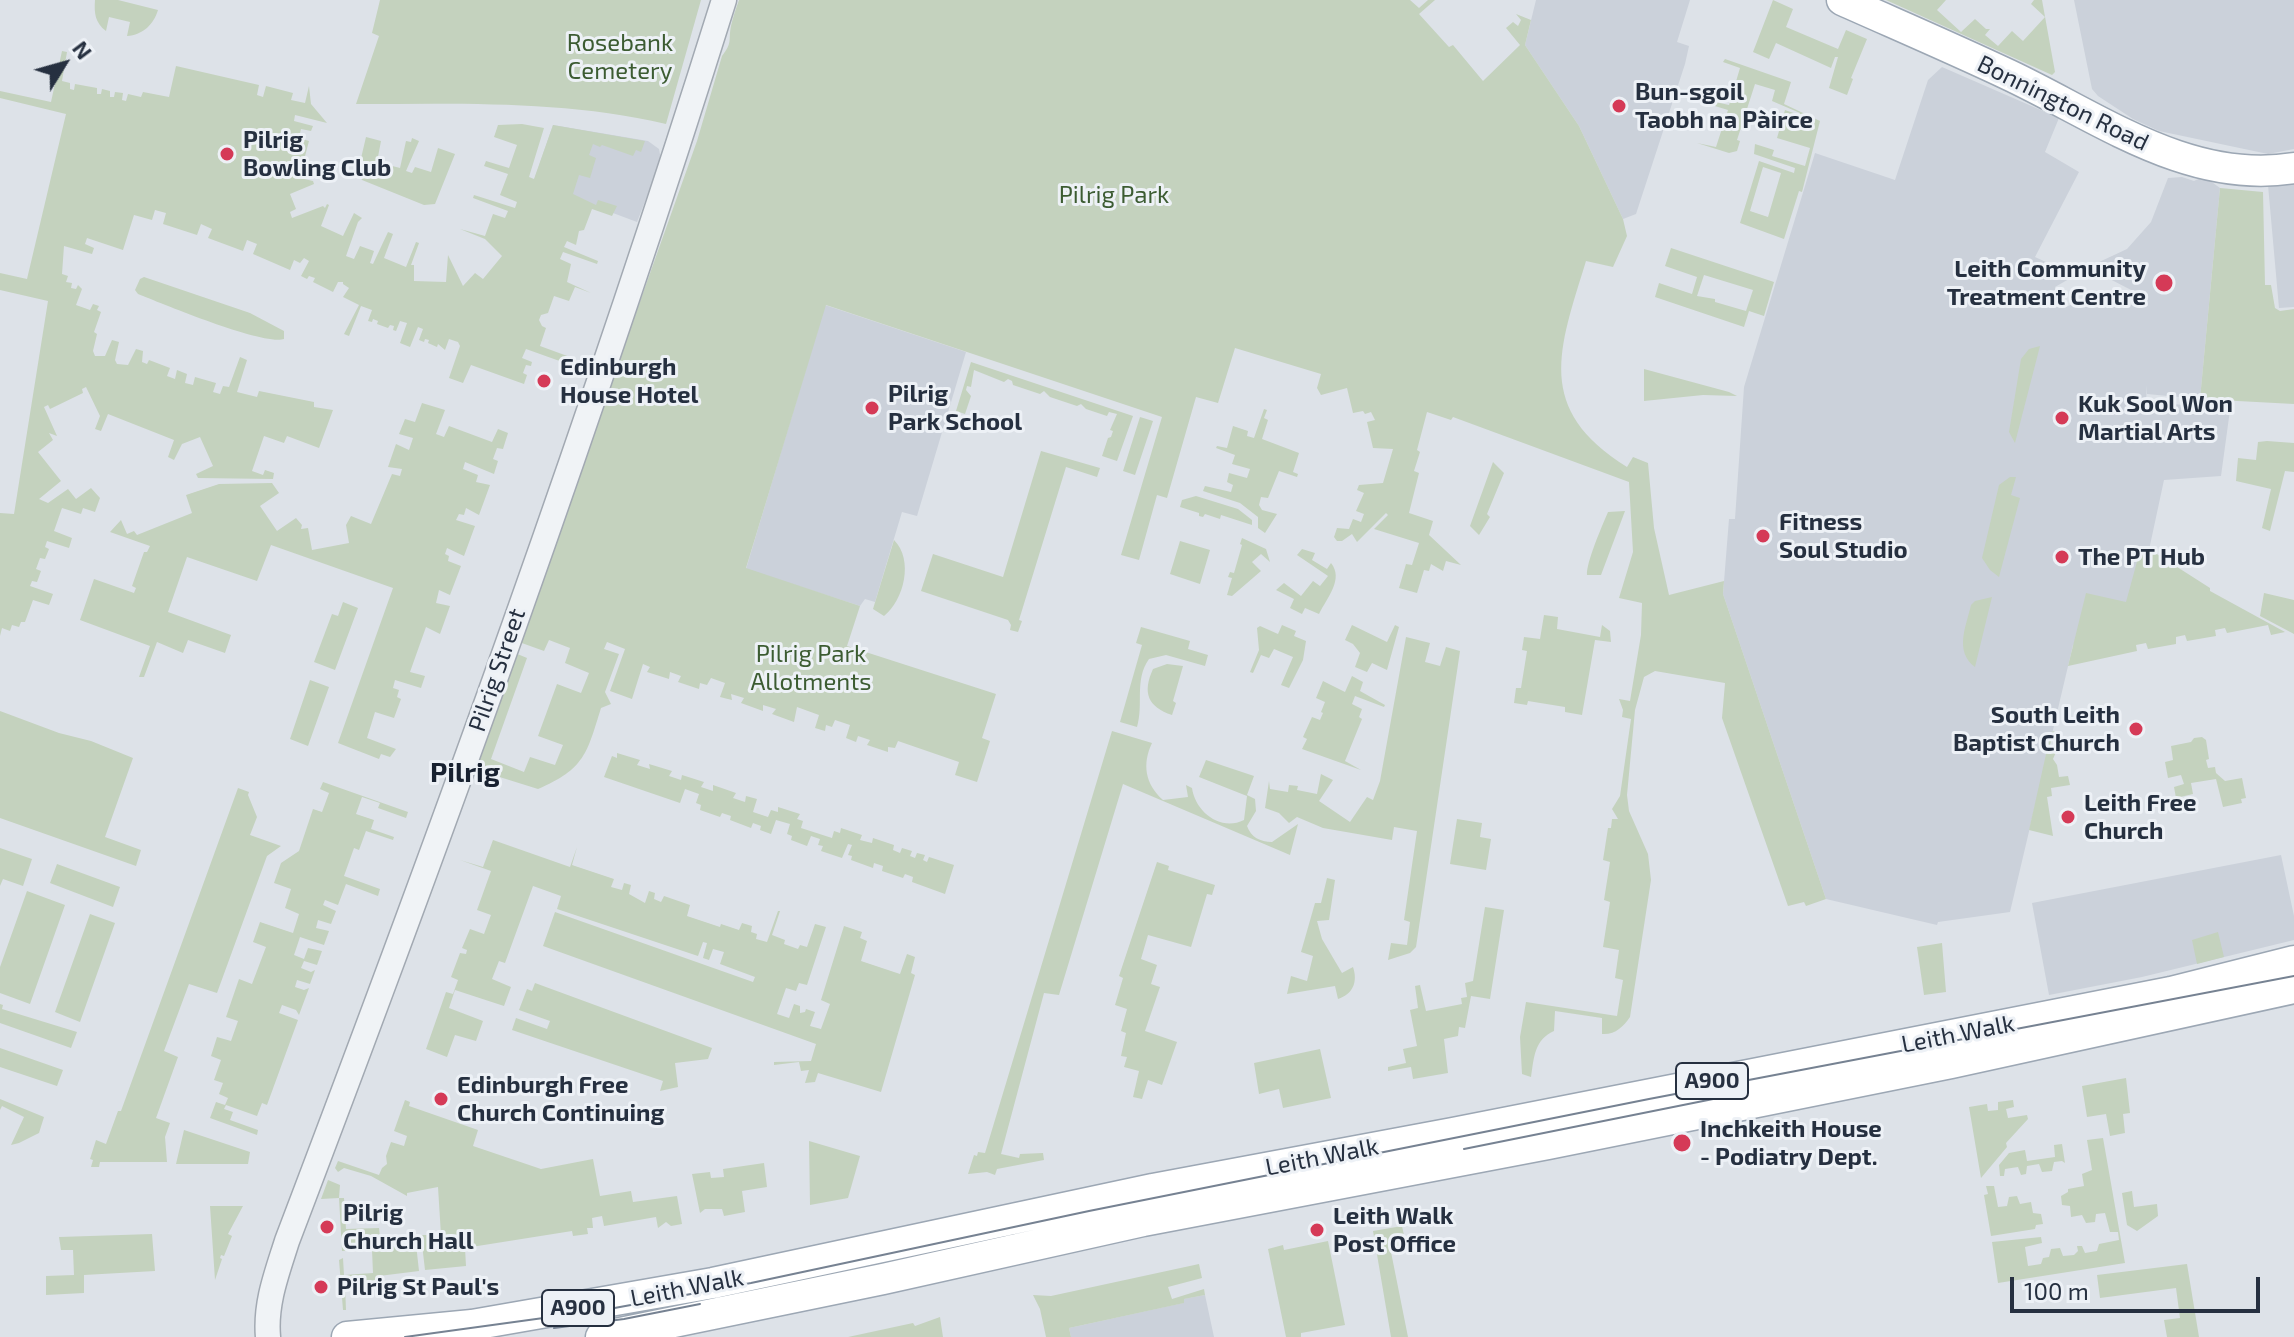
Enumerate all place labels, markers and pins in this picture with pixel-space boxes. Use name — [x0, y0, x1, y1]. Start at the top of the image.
place label: Bun-sgoil Taobh na Pàirce — [1635, 78, 1813, 134]
marker: Bun-sgoil Taobh na Pàirce — [1610, 97, 1628, 115]
place label: Pilrig Bowling Club — [243, 126, 391, 182]
marker: Pilrig Bowling Club — [218, 145, 236, 163]
place label: Leith Community Treatment Centre — [1947, 255, 2146, 311]
marker: Leith Community Treatment Centre — [2153, 272, 2175, 294]
place label: Edinburgh House Hotel — [560, 353, 698, 409]
marker: Edinburgh House Hotel — [535, 372, 553, 390]
place label: Pilrig Park School — [888, 380, 1022, 436]
place label: Kuk Sool Won Martial Arts — [2078, 390, 2233, 446]
marker: Pilrig Park School — [863, 399, 881, 417]
marker: Kuk Sool Won Martial Arts — [2053, 409, 2071, 427]
place label: Fitness Soul Studio — [1779, 508, 1908, 564]
marker: Fitness Soul Studio — [1754, 527, 1772, 545]
place label: The PT Hub — [2078, 543, 2205, 571]
marker: The PT Hub — [2053, 548, 2071, 566]
place label: South Leith Baptist Church — [1953, 701, 2120, 757]
marker: South Leith Baptist Church — [2127, 720, 2145, 738]
place label: Leith Free Church — [2084, 789, 2197, 845]
marker: Leith Free Church — [2059, 808, 2077, 826]
place label: Edinburgh Free Church Continuing — [457, 1071, 664, 1127]
marker: Edinburgh Free Church Continuing — [432, 1090, 450, 1108]
place label: Inchkeith House - Podiatry Dept. — [1700, 1115, 1882, 1171]
marker: Inchkeith House - Podiatry Dept. — [1671, 1132, 1693, 1154]
place label: Pilrig Church Hall — [343, 1199, 474, 1255]
place label: Leith Walk Post Office — [1333, 1202, 1456, 1258]
marker: Pilrig Church Hall — [318, 1218, 336, 1236]
marker: Leith Walk Post Office — [1308, 1221, 1326, 1239]
place label: Pilrig St Paul's — [337, 1273, 499, 1301]
marker: Pilrig St Paul's — [312, 1278, 330, 1296]

